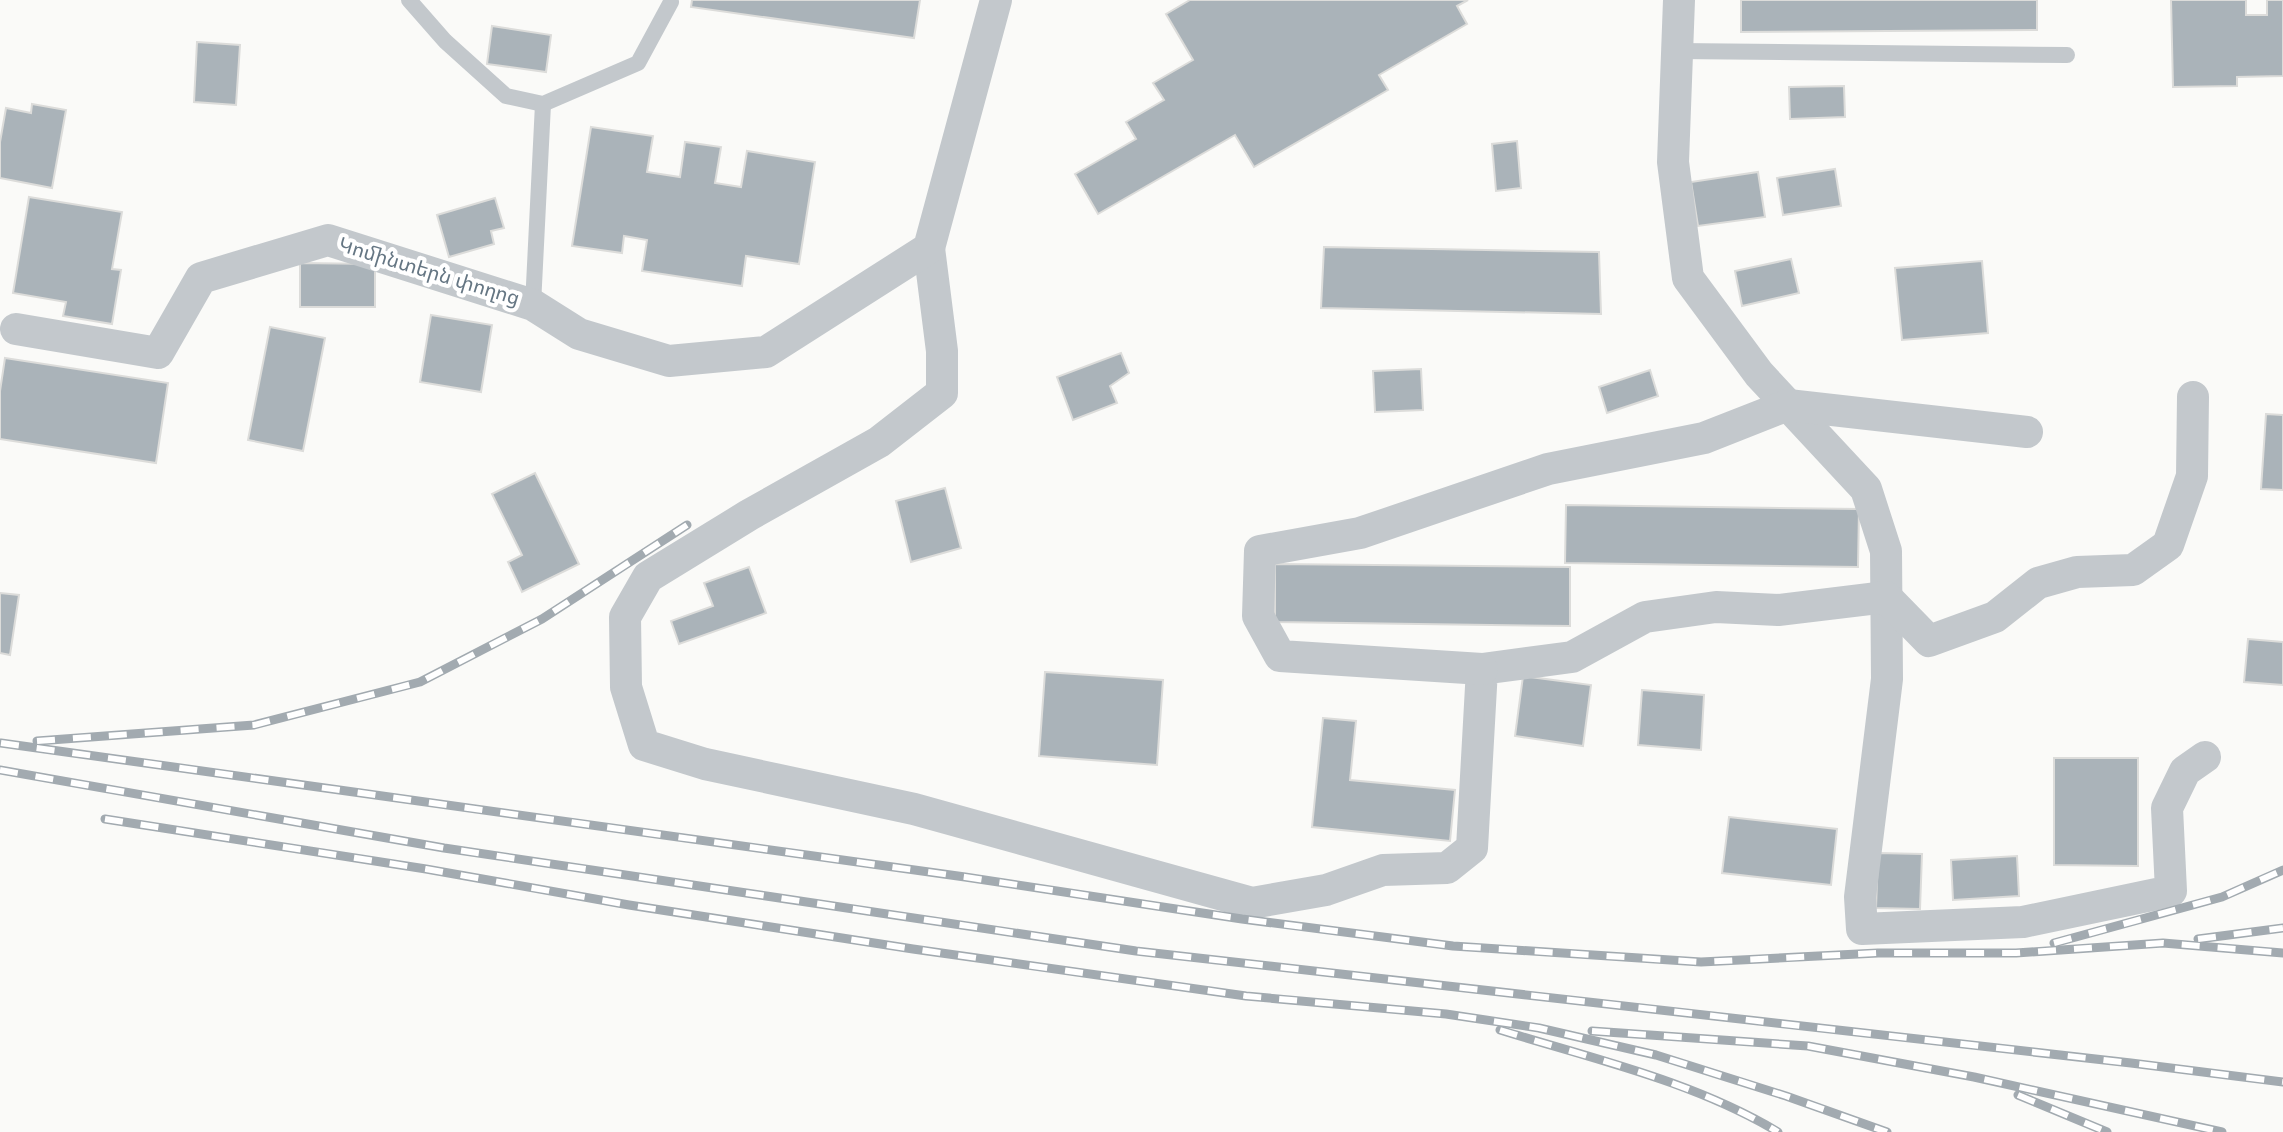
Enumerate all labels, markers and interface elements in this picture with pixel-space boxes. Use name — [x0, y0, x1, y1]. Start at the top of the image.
street label: Կոմինտերն փողոց — [336, 233, 522, 311]

